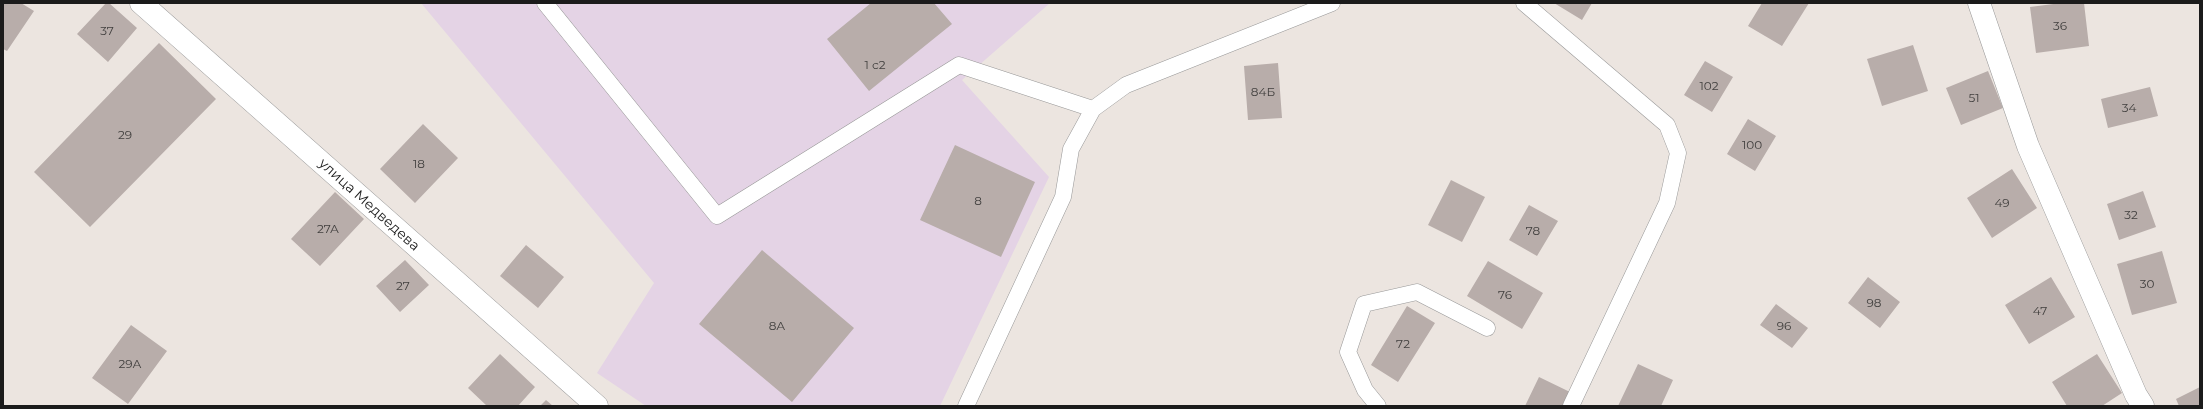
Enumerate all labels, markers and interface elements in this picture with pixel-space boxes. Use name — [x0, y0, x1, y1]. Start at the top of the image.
house number: 36 — [2053, 19, 2067, 33]
house number: 37 — [100, 24, 114, 38]
house number: 1 с2 — [865, 58, 885, 72]
house number: 102 — [1699, 79, 1719, 93]
house number: 84Б — [1251, 85, 1275, 99]
house number: 51 — [1968, 91, 1980, 105]
house number: 34 — [2122, 101, 2136, 115]
house number: 29 — [118, 128, 132, 142]
house number: 100 — [1742, 138, 1762, 152]
street label: улица Медведева — [315, 155, 423, 255]
house number: 18 — [413, 157, 425, 171]
house number: 8 — [974, 194, 982, 208]
house number: 49 — [1994, 196, 2010, 210]
house number: 32 — [2124, 208, 2138, 222]
house number: 27А — [317, 222, 339, 236]
house number: 78 — [1526, 224, 1540, 238]
house number: 30 — [2140, 277, 2154, 291]
house number: 27 — [396, 279, 410, 293]
house number: 76 — [1498, 288, 1512, 302]
house number: 98 — [1867, 296, 1881, 310]
house number: 47 — [2033, 304, 2047, 318]
house number: 8А — [769, 319, 785, 333]
house number: 96 — [1777, 319, 1791, 333]
house number: 72 — [1396, 337, 1410, 351]
house number: 29А — [119, 357, 141, 371]

